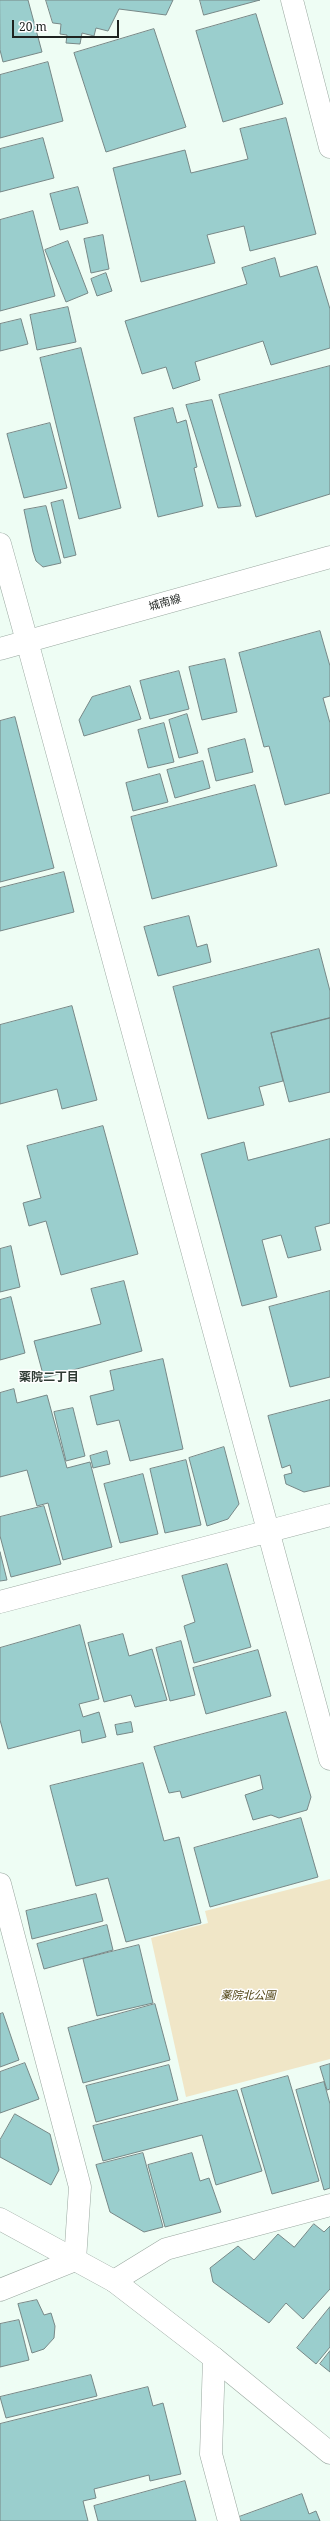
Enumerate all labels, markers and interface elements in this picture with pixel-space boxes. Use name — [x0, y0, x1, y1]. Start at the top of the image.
scale bar — [14, 12, 121, 38]
text: 20 m — [19, 18, 47, 35]
street label: 城南線 — [147, 592, 183, 614]
district label: 薬院二丁目 — [19, 1371, 79, 1385]
park label: 薬院北公園 — [221, 1989, 275, 2003]

